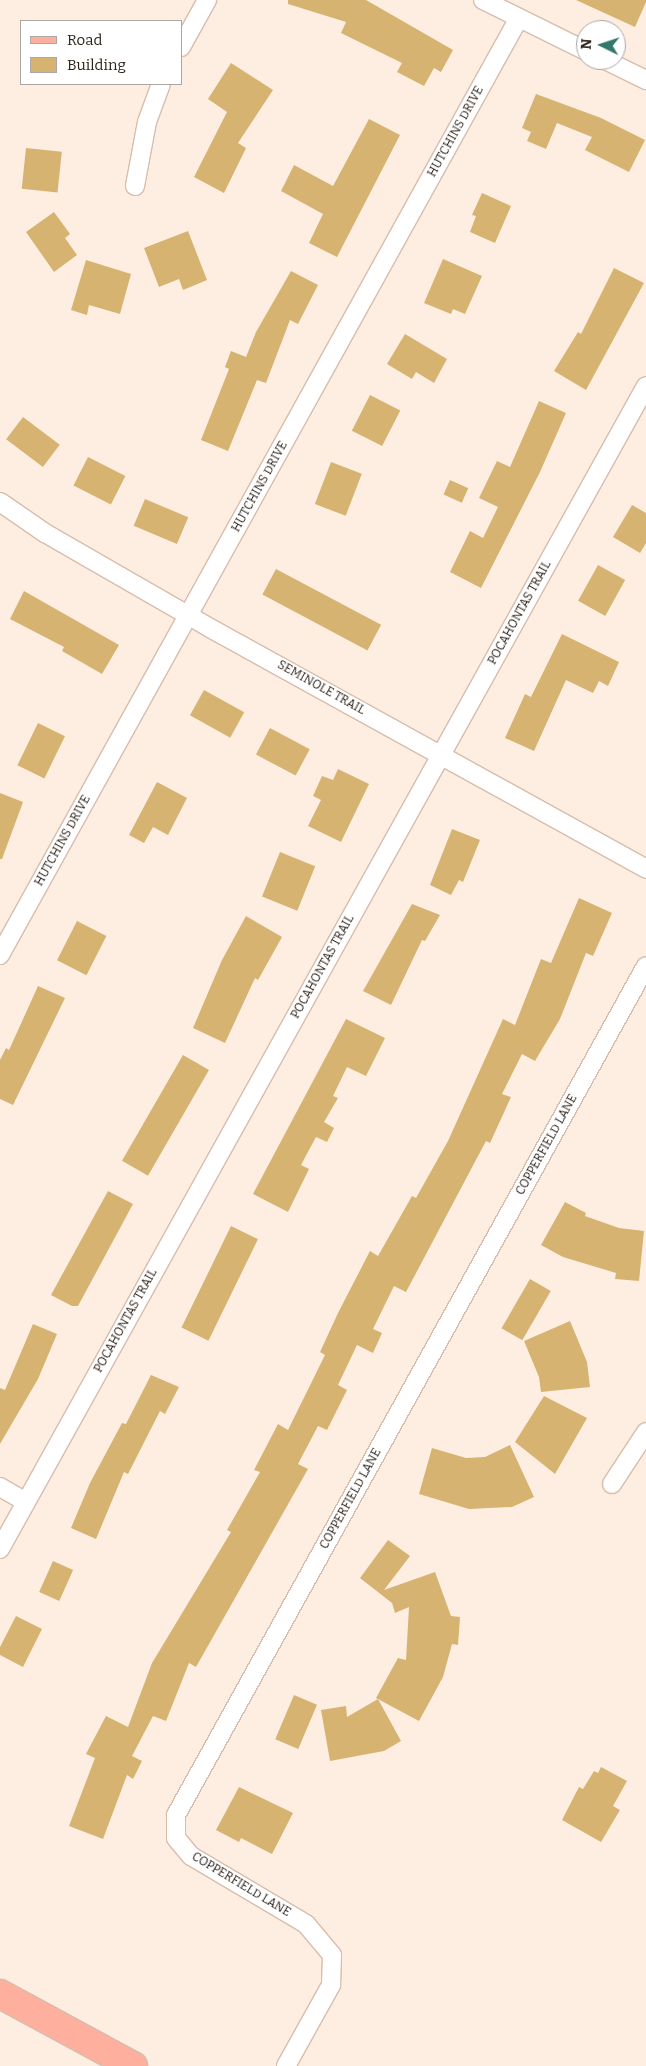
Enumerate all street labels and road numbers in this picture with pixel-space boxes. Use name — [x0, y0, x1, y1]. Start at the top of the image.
street label: HUTCHINS DRIVE — [425, 84, 487, 180]
street label: HUTCHINS DRIVE — [229, 439, 291, 535]
street label: POCAHONTAS TRAIL — [485, 559, 555, 667]
street label: SEMINOLE TRAIL — [275, 658, 367, 718]
street label: HUTCHINS DRIVE — [32, 793, 94, 889]
street label: POCAHONTAS TRAIL — [288, 913, 358, 1021]
street label: COPPERFIELD LANE — [513, 1092, 581, 1198]
street label: POCAHONTAS TRAIL — [91, 1267, 161, 1375]
street label: COPPERFIELD LANE — [317, 1446, 385, 1552]
street label: COPPERFIELD LANE — [189, 1850, 293, 1920]

